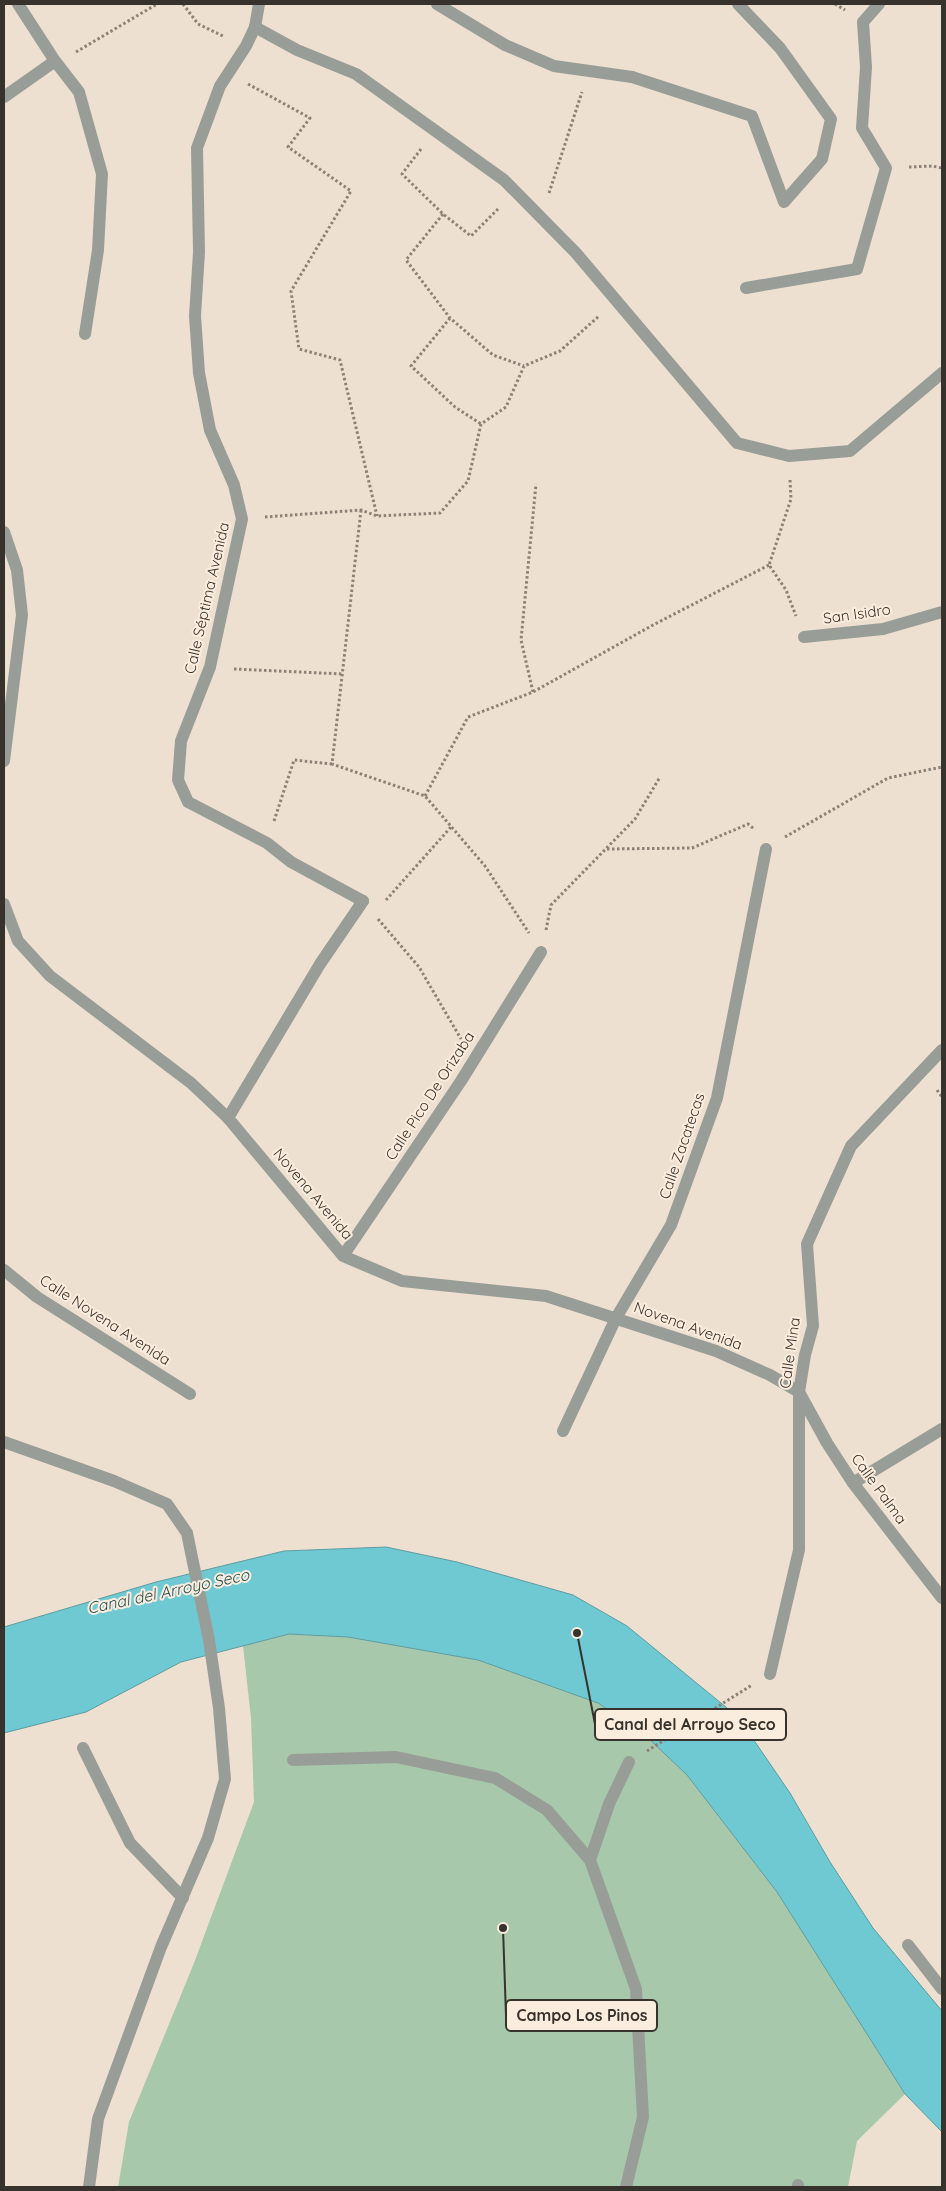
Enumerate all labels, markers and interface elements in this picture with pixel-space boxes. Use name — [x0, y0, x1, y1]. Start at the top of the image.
street label: Calle Séptima Avenida — [180, 520, 233, 676]
street label: San Isidro — [822, 599, 892, 628]
street label: Calle Pico De Orizaba — [381, 1028, 478, 1164]
street label: Calle Zacatecas — [654, 1090, 709, 1202]
street label: Novena Avenida — [270, 1144, 357, 1243]
street label: Calle Novena Avenida — [36, 1270, 174, 1369]
street label: Novena Avenida — [631, 1297, 745, 1354]
street label: Calle Mina — [775, 1316, 804, 1390]
street label: Calle Palma — [848, 1450, 911, 1528]
water label: Canal del Arroyo Seco — [85, 1564, 252, 1618]
callout: Canal del Arroyo Seco — [595, 1709, 786, 1740]
text: Canal del Arroyo Seco — [604, 1714, 776, 1734]
callout: Campo Los Pinos — [506, 2000, 657, 2031]
text: Campo Los Pinos — [516, 2005, 648, 2025]

